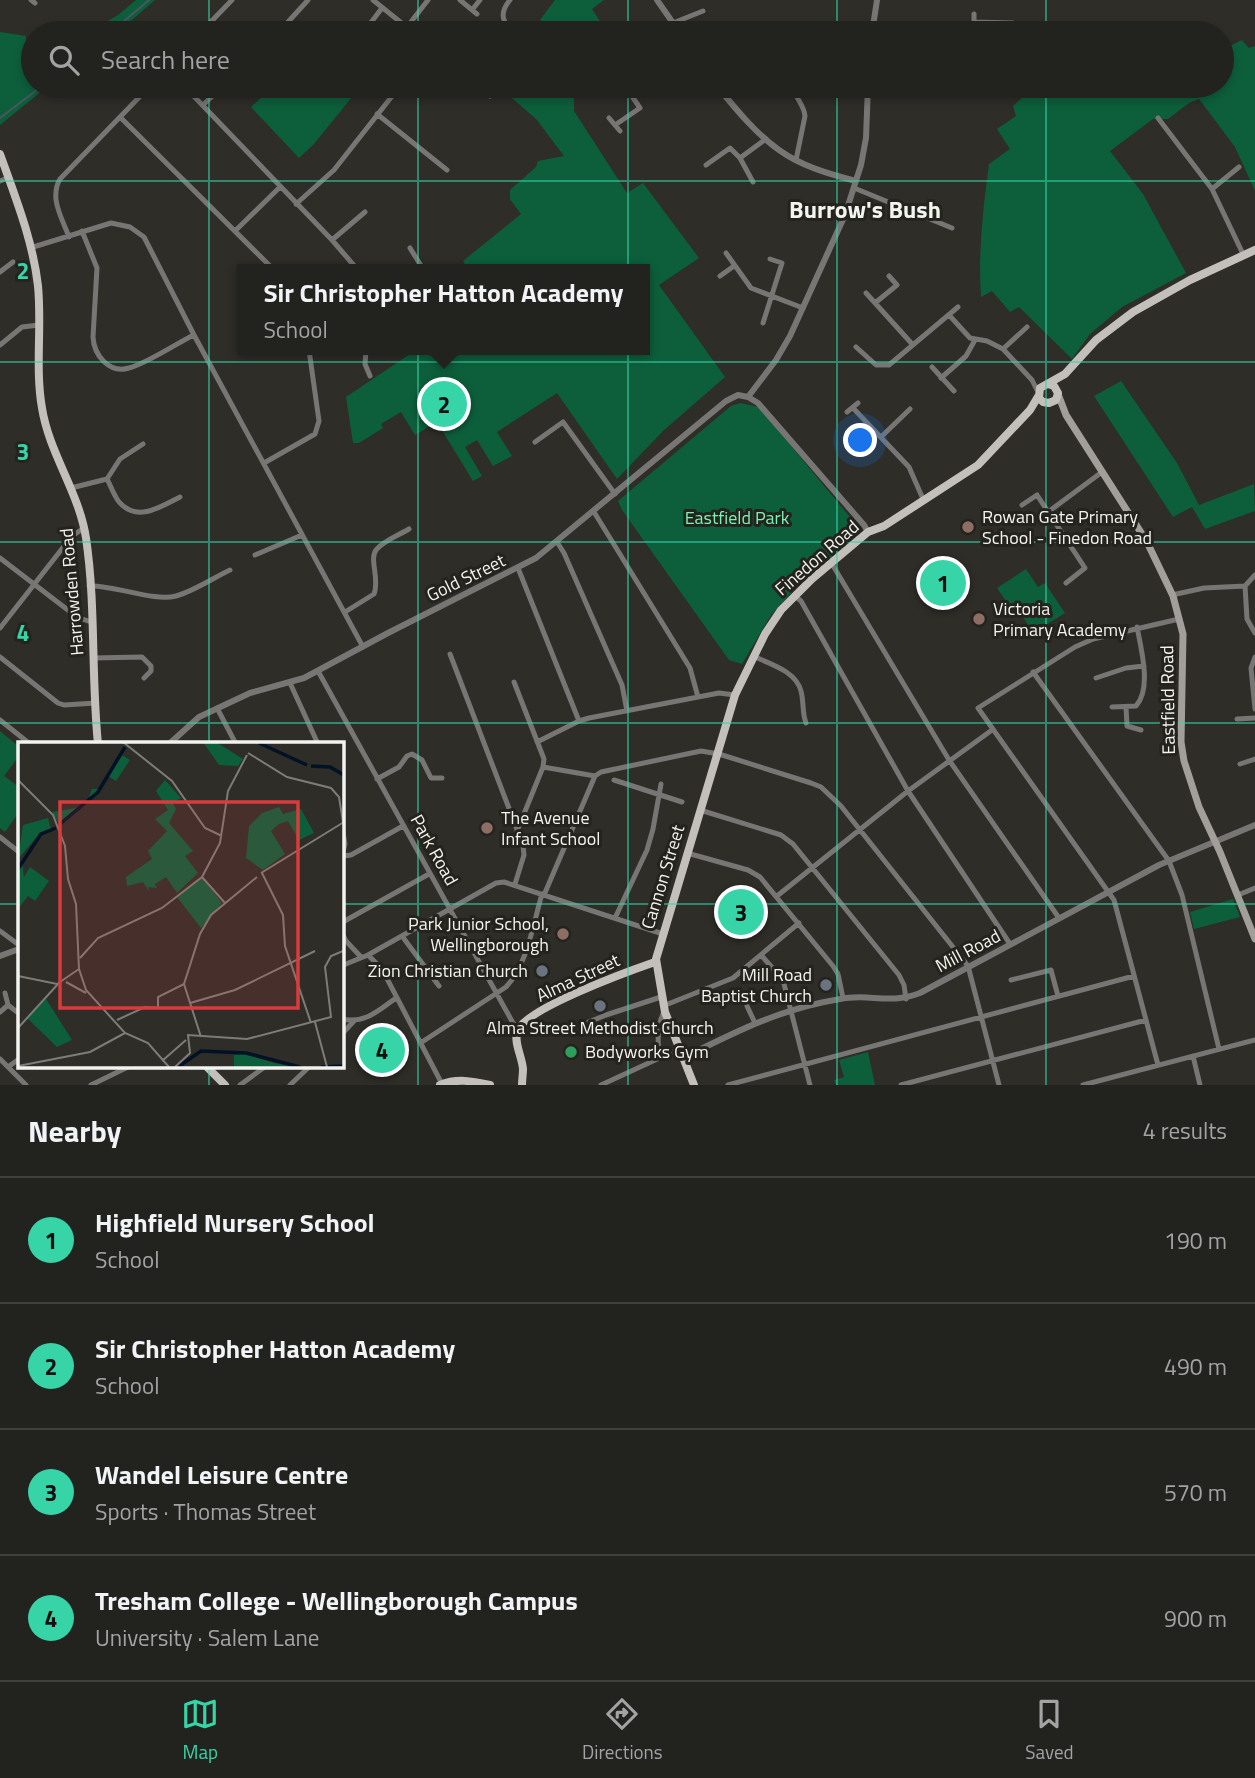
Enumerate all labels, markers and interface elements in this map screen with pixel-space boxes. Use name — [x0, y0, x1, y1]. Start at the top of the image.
search box — [21, 21, 1234, 98]
text: Search here — [101, 40, 230, 79]
icon: search — [45, 41, 83, 79]
district label: Burrow's Bush — [789, 191, 941, 227]
text: 2 — [17, 253, 29, 288]
popup — [237, 264, 650, 355]
text: Sir Christopher Hatton Academy — [263, 273, 624, 312]
text: School — [263, 312, 328, 347]
pin: 2 — [421, 378, 467, 430]
your location — [843, 423, 877, 457]
text: 3 — [17, 434, 29, 469]
place label: Rowan Gate Primary School - Finedon Road — [982, 503, 1152, 551]
park label: Eastfield Park — [685, 504, 790, 531]
street label: Finedon Road — [769, 513, 865, 602]
marker: Rowan Gate Primary School - Finedon Road — [960, 519, 976, 535]
street label: Harrowden Road — [52, 527, 91, 657]
street label: Gold Street — [422, 547, 510, 608]
pin: 1 — [920, 557, 966, 609]
place label: Victoria Primary Academy — [993, 595, 1127, 643]
marker: Victoria Primary Academy — [971, 611, 987, 627]
text: 4 — [17, 615, 29, 650]
street label: Eastfield Road — [1153, 645, 1182, 755]
inset map — [18, 742, 343, 1068]
place label: The Avenue Infant School — [501, 804, 600, 852]
street label: Park Road — [404, 809, 465, 890]
marker: The Avenue Infant School — [479, 820, 495, 836]
street label: Cannon Street — [634, 821, 691, 932]
pin: 3 — [718, 886, 764, 938]
place label: Park Junior School, Wellingborough — [408, 910, 549, 958]
street label: Mill Road — [930, 922, 1005, 979]
marker: Park Junior School, Wellingborough — [555, 926, 571, 942]
street label: Alma Street — [532, 946, 625, 1009]
place label: Zion Christian Church — [368, 957, 528, 984]
place label: Mill Road Baptist Church — [701, 961, 812, 1009]
marker: Zion Christian Church — [534, 963, 550, 979]
marker: Mill Road Baptist Church — [818, 977, 834, 993]
marker: Alma Street Methodist Church — [592, 998, 608, 1014]
place label: Alma Street Methodist Church — [486, 1014, 714, 1041]
pin: 4 — [359, 1024, 405, 1076]
place label: Bodyworks Gym — [585, 1038, 709, 1065]
marker: Bodyworks Gym — [563, 1044, 579, 1060]
text: Nearby — [28, 1108, 121, 1154]
text: 4 results — [1143, 1113, 1227, 1148]
text: Highfield Nursery School — [95, 1203, 375, 1242]
text: 1 — [45, 1223, 57, 1258]
text: 190 m — [1164, 1223, 1227, 1258]
text: School — [95, 1242, 159, 1277]
text: Sir Christopher Hatton Academy — [95, 1329, 455, 1368]
text: 2 — [45, 1349, 57, 1384]
text: 490 m — [1164, 1349, 1227, 1384]
text: School — [95, 1368, 159, 1403]
text: Wandel Leisure Centre — [95, 1455, 348, 1494]
text: 3 — [45, 1475, 57, 1510]
text: 570 m — [1164, 1475, 1227, 1510]
text: Sports · Thomas Street — [95, 1494, 316, 1529]
text: Tresham College - Wellingborough Campus — [95, 1581, 578, 1620]
text: 4 — [45, 1601, 57, 1636]
text: 900 m — [1164, 1601, 1227, 1636]
text: University · Salem Lane — [95, 1620, 319, 1655]
tab: Map — [181, 1695, 219, 1766]
tab: Directions — [582, 1695, 663, 1766]
tab: Saved — [1025, 1695, 1074, 1766]

